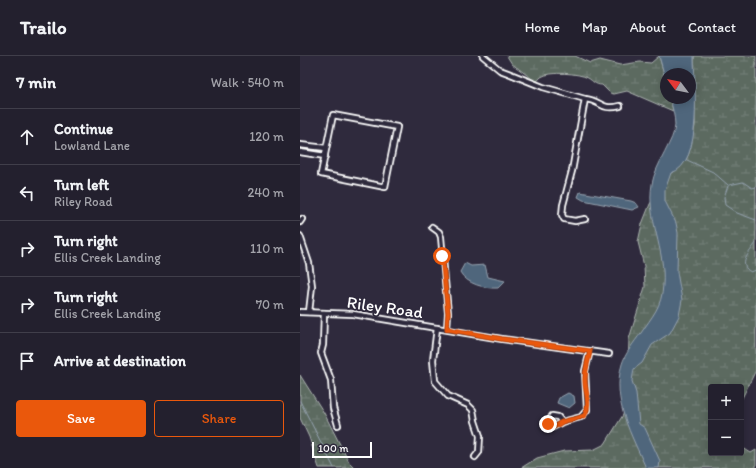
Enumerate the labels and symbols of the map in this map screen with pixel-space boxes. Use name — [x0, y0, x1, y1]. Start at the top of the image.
north arrow — [660, 68, 696, 104]
route start — [433, 247, 451, 265]
street label: Riley Road — [346, 292, 425, 322]
route end — [539, 415, 557, 433]
scale bar — [312, 440, 372, 459]

